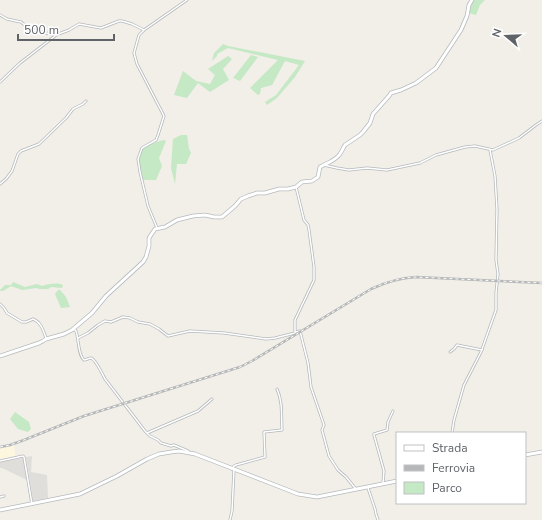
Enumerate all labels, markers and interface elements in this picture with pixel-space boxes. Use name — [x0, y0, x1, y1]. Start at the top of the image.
scale bar — [18, 16, 114, 42]
north arrow — [486, 16, 526, 56]
text: 500 m — [24, 22, 59, 38]
text: N — [489, 27, 505, 39]
legend — [396, 432, 526, 504]
text: Strada — [432, 440, 468, 456]
text: Ferrovia — [432, 460, 475, 476]
text: Parco — [432, 480, 462, 496]

